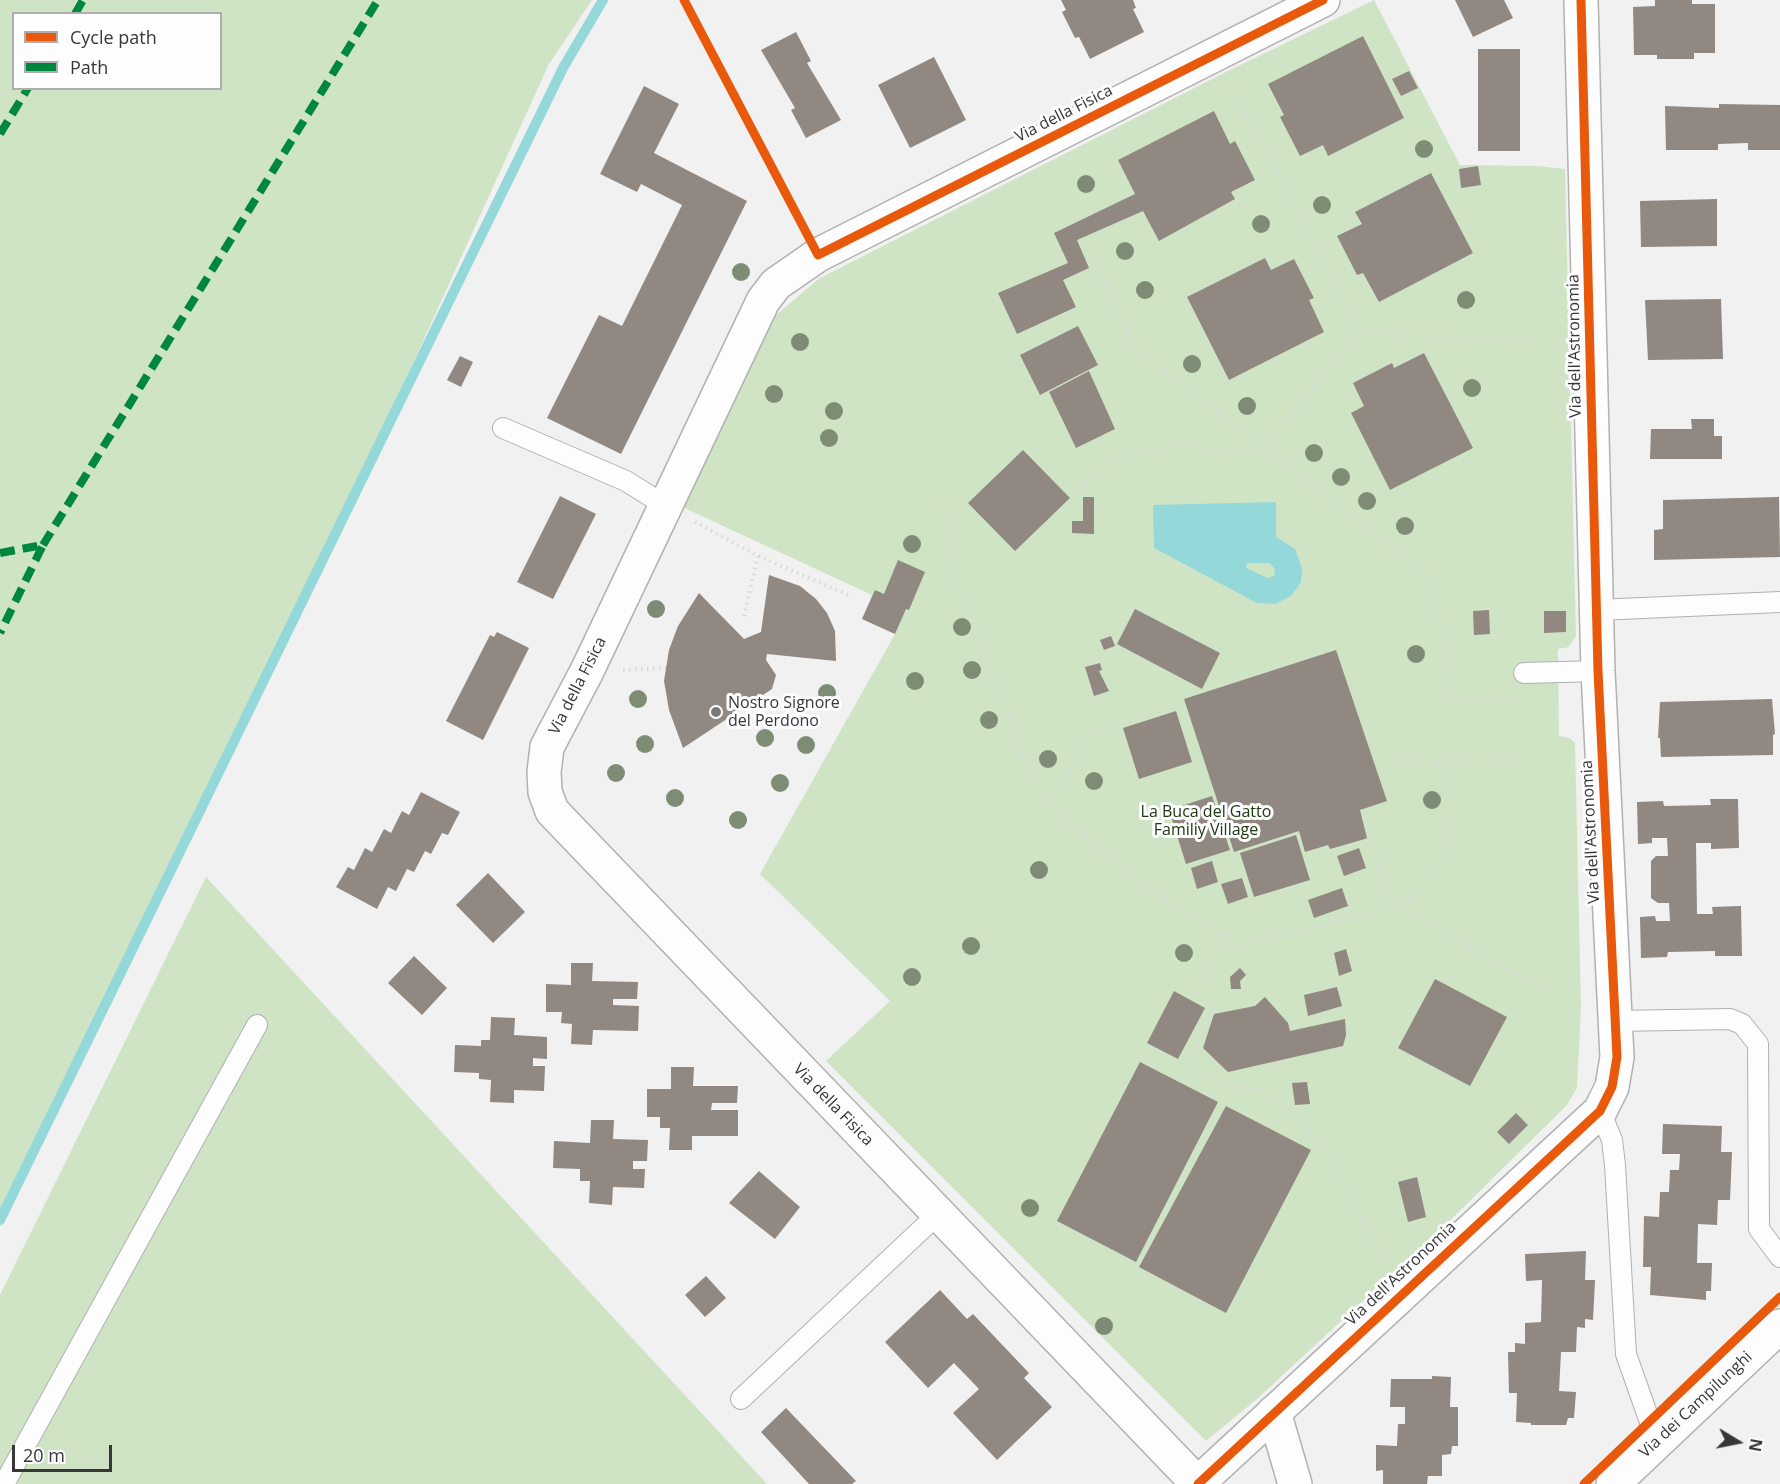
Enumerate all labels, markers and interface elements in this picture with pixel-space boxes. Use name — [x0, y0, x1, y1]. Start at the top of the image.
legend — [12, 12, 222, 90]
text: Cycle path — [70, 25, 157, 49]
text: Path — [70, 55, 108, 79]
street label: Via della Fisica — [1012, 81, 1116, 147]
street label: Via dell'Astronomia — [1564, 274, 1586, 418]
street label: Via della Fisica — [545, 634, 611, 738]
place label: Nostro Signore del Perdono — [728, 693, 840, 731]
marker: Nostro Signore del Perdono — [709, 705, 723, 719]
street label: Via dell'Astronomia — [1578, 760, 1604, 904]
park label: La Buca del Gatto Familiy Village — [1141, 802, 1271, 840]
street label: Via della Fisica — [789, 1060, 877, 1150]
street label: Via dell'Astronomia — [1342, 1218, 1460, 1330]
street label: Via dei Campilunghi — [1636, 1348, 1756, 1462]
north arrow — [1708, 1412, 1768, 1472]
scale bar — [15, 1433, 116, 1471]
text: N — [1744, 1437, 1768, 1453]
text: 20 m — [23, 1443, 65, 1467]

